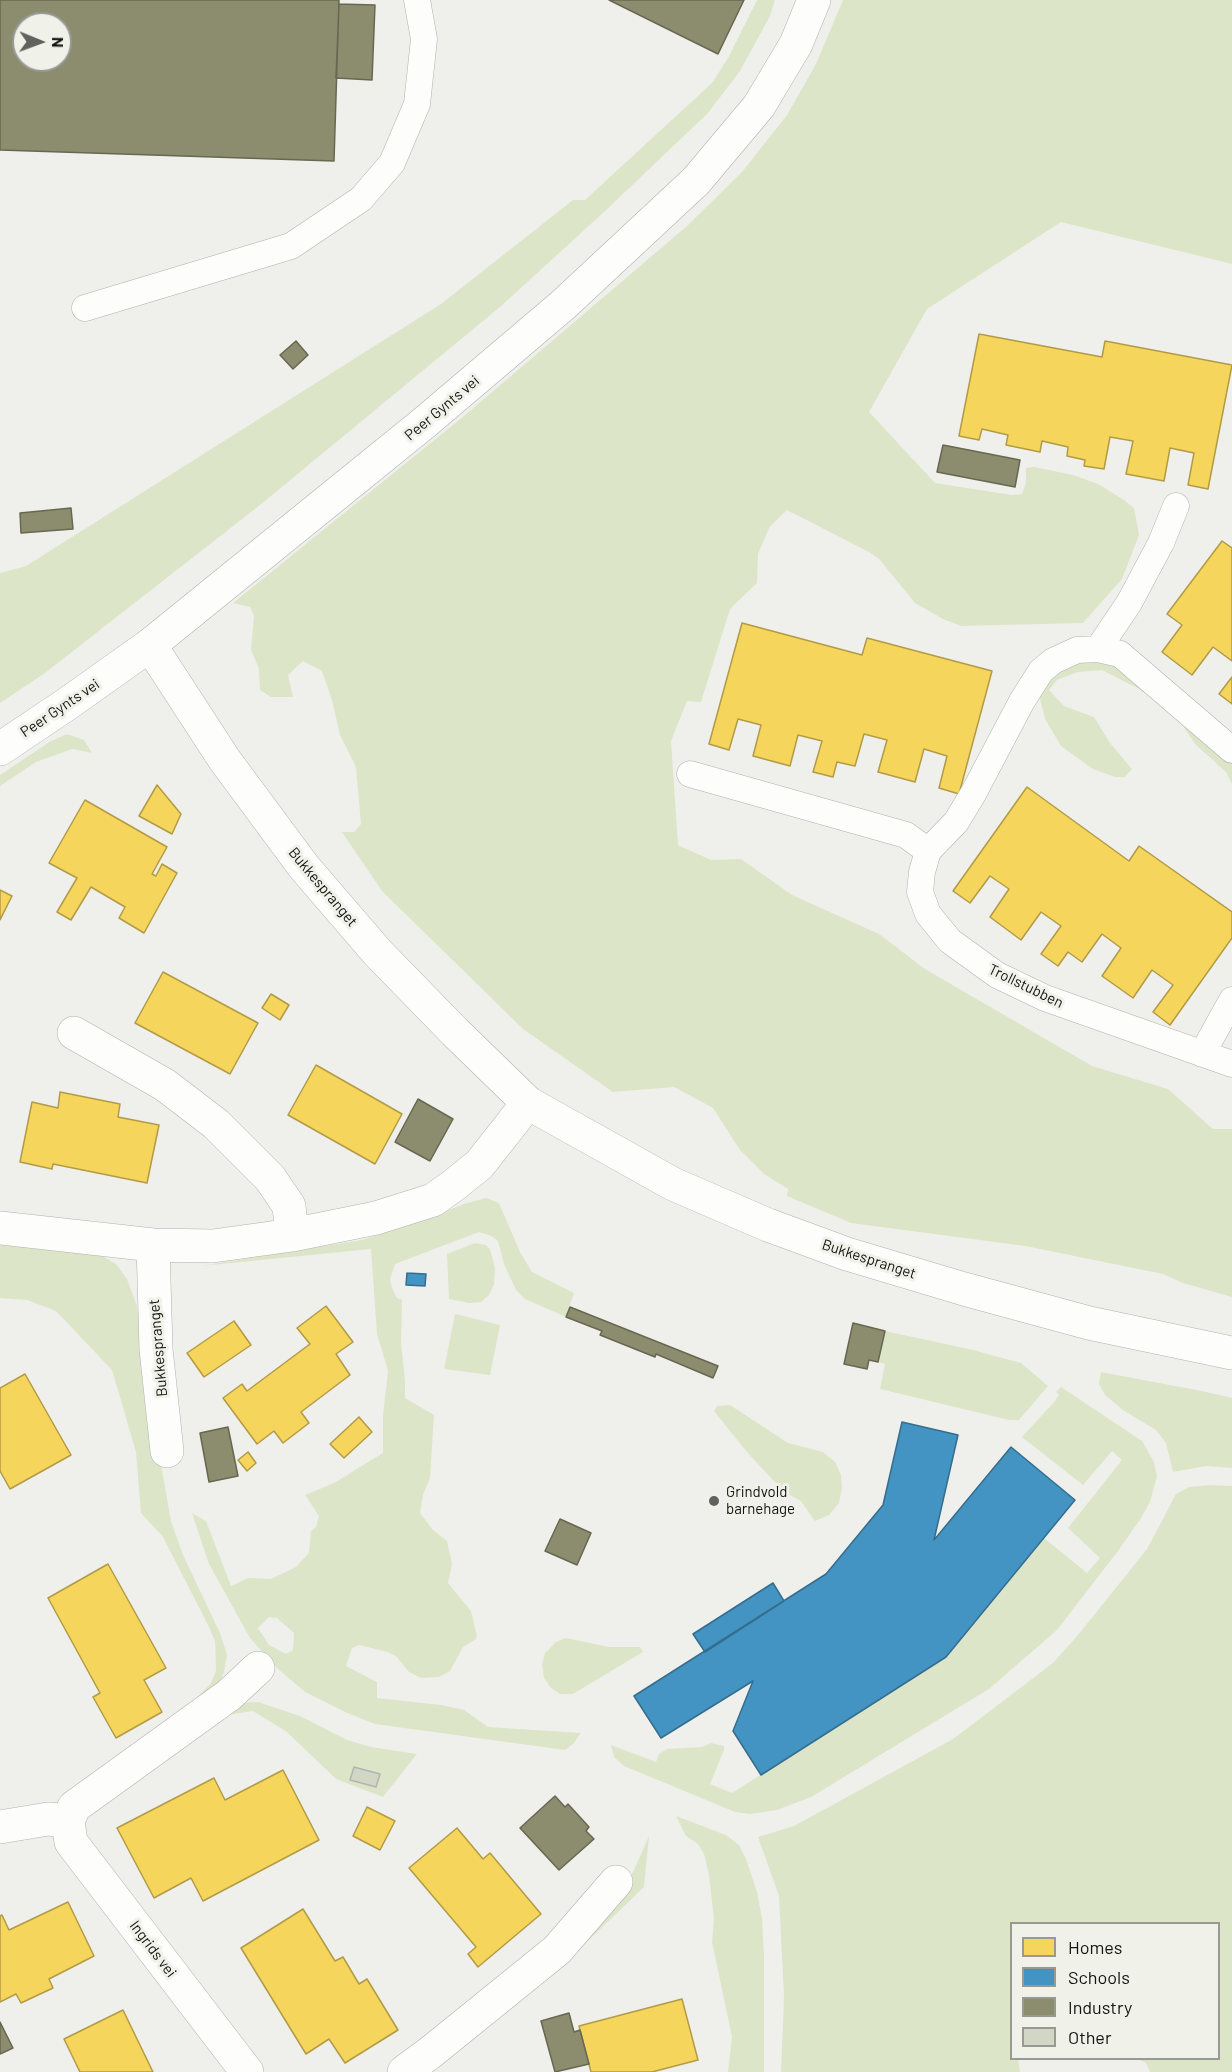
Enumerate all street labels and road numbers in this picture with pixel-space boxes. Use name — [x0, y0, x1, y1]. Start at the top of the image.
street label: Peer Gynts vei — [401, 372, 483, 444]
street label: Peer Gynts vei — [17, 675, 103, 741]
street label: Bukkespranget — [285, 844, 361, 930]
street label: Trollstubben — [986, 960, 1066, 1012]
street label: Bukkespranget — [820, 1235, 918, 1283]
street label: Bukkespranget — [145, 1298, 171, 1398]
street label: Ingrids vei — [126, 1917, 180, 1981]

